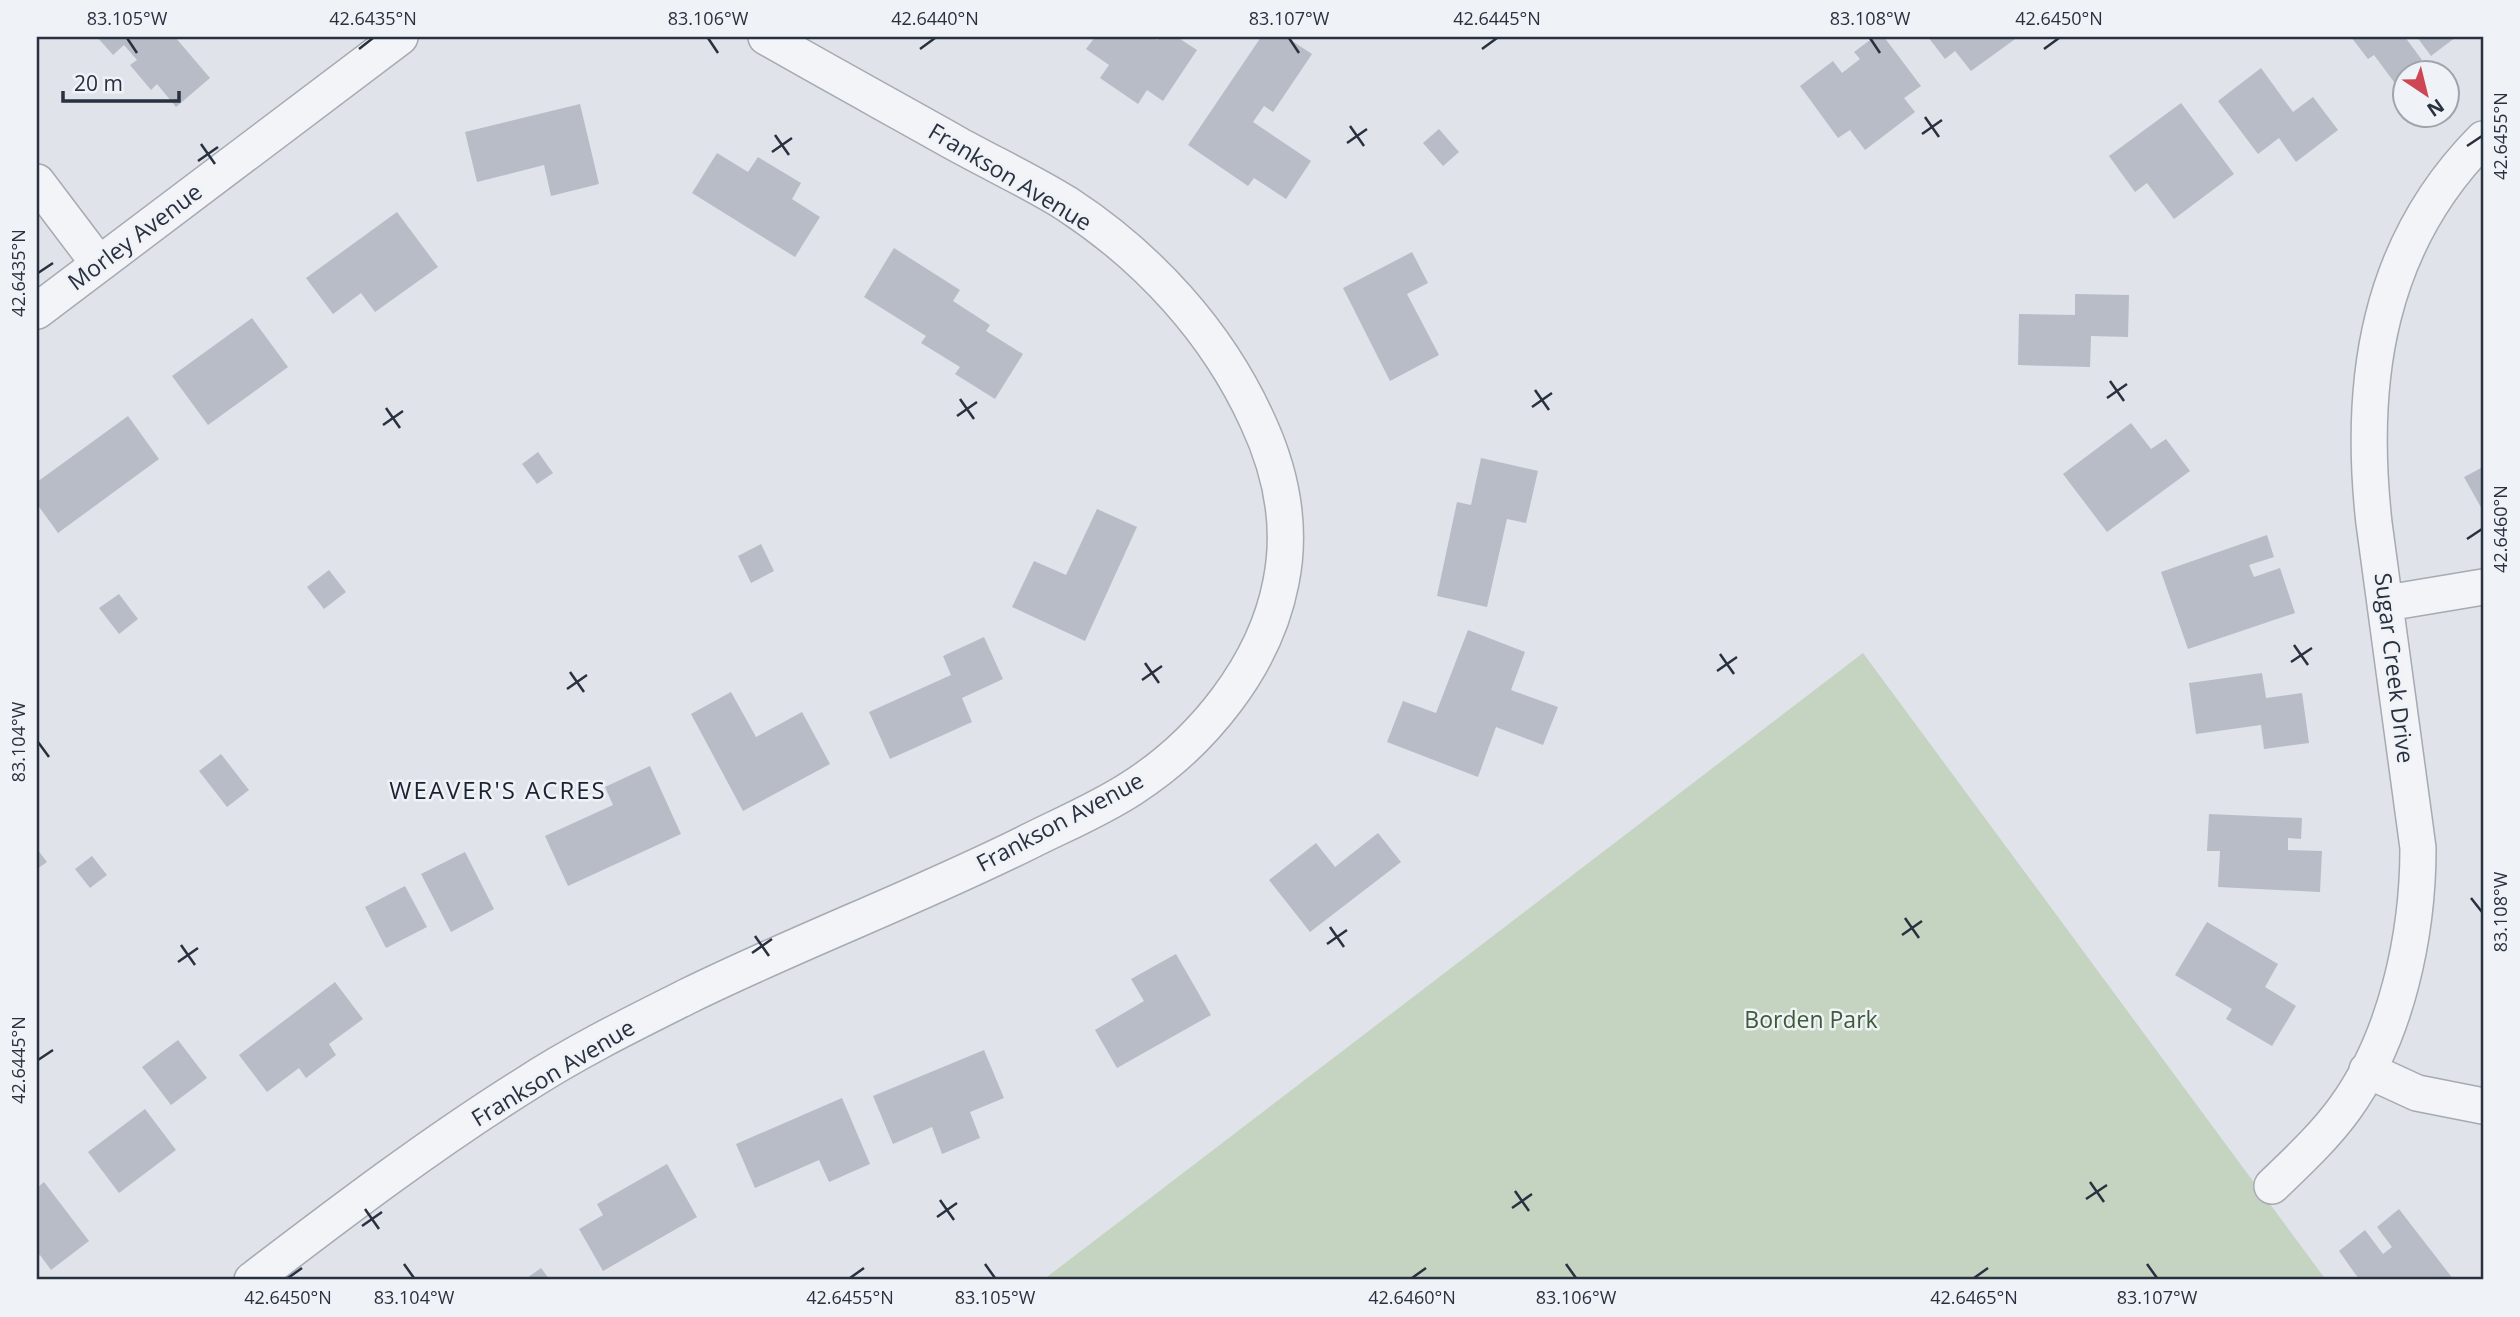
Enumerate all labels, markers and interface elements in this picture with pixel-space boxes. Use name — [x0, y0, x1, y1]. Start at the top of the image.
text: 83.105°W — [87, 6, 168, 30]
text: 42.6435°N — [329, 6, 417, 30]
text: 83.106°W — [668, 6, 749, 30]
text: 42.6440°N — [891, 6, 979, 30]
text: 83.107°W — [1249, 6, 1330, 30]
text: 42.6445°N — [1453, 6, 1541, 30]
text: 83.108°W — [1830, 6, 1911, 30]
text: 42.6450°N — [2015, 6, 2103, 30]
scale bar — [63, 60, 178, 104]
north arrow — [2390, 60, 2460, 130]
text: 20 m — [74, 69, 123, 97]
text: 42.6455°N — [2488, 92, 2512, 180]
text: N — [2422, 93, 2450, 123]
street label: Frankson Avenue — [923, 115, 1098, 238]
street label: Morley Avenue — [61, 175, 208, 297]
text: 42.6435°N — [6, 229, 30, 317]
text: 42.6460°N — [2488, 485, 2512, 573]
street label: Sugar Creek Drive — [2367, 571, 2423, 765]
text: 83.104°W — [6, 701, 30, 782]
street label: Frankson Avenue — [970, 764, 1149, 879]
district label: WEAVER'S ACRES — [389, 773, 607, 806]
text: 83.108°W — [2488, 871, 2512, 952]
park label: Borden Park — [1744, 1003, 1878, 1035]
street label: Frankson Avenue — [465, 1011, 640, 1134]
text: 42.6445°N — [6, 1016, 30, 1104]
text: 42.6450°N — [244, 1285, 332, 1309]
text: 83.104°W — [374, 1285, 455, 1309]
text: 42.6455°N — [806, 1285, 894, 1309]
text: 83.105°W — [955, 1285, 1036, 1309]
text: 42.6460°N — [1368, 1285, 1456, 1309]
text: 83.106°W — [1536, 1285, 1617, 1309]
text: 42.6465°N — [1930, 1285, 2018, 1309]
text: 83.107°W — [2117, 1285, 2198, 1309]

